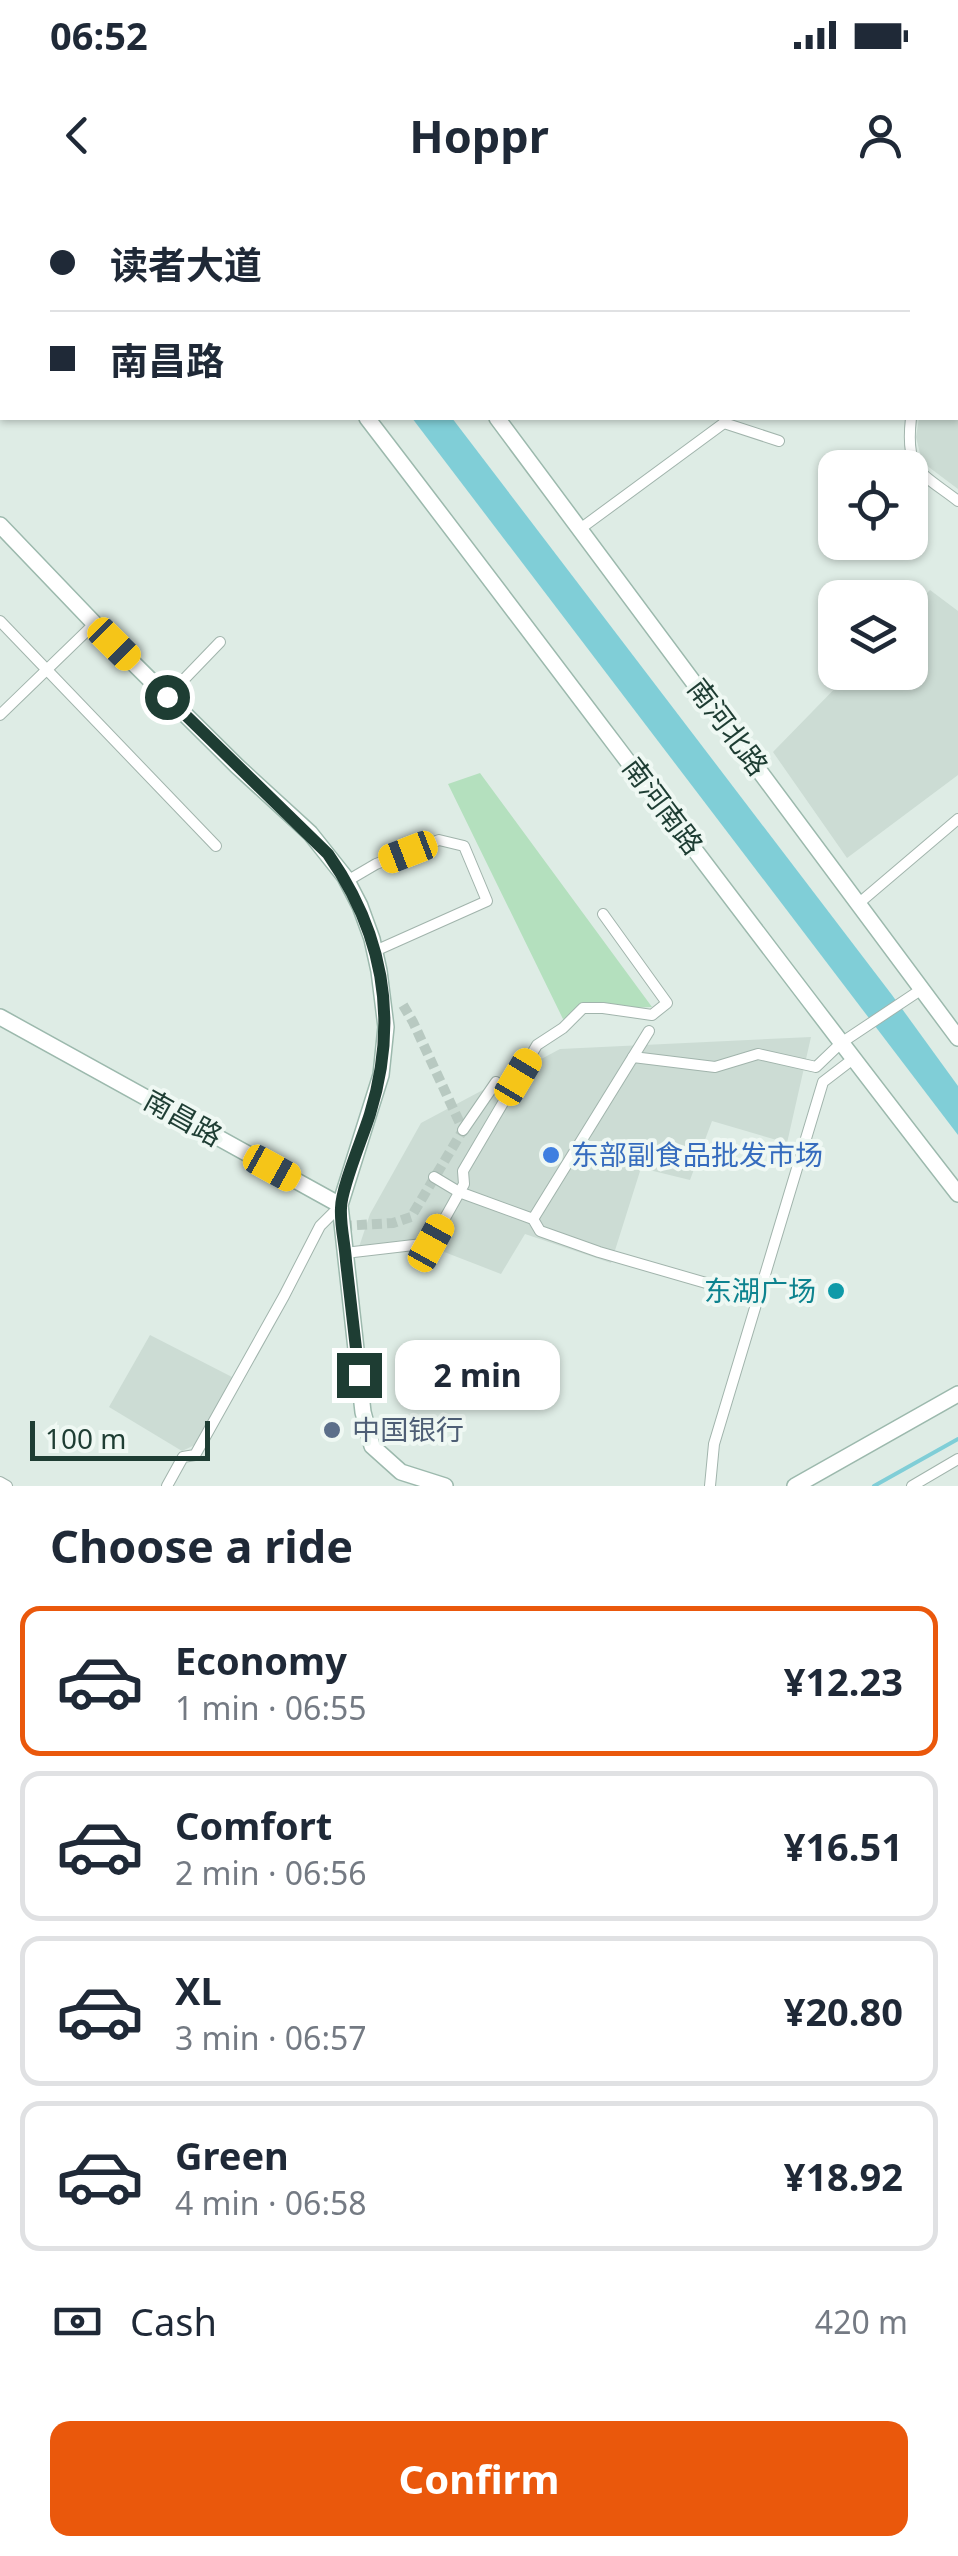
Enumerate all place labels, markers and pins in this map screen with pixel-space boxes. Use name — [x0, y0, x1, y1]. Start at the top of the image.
place label: 东部副食品批发市场 — [571, 1135, 823, 1173]
marker: 东部副食品批发市场 — [540, 1144, 562, 1166]
place label: 东湖广场 — [704, 1271, 816, 1309]
marker: 东湖广场 — [825, 1280, 847, 1302]
place label: 中国银行 — [352, 1410, 464, 1448]
marker: 中国银行 — [321, 1419, 343, 1441]

